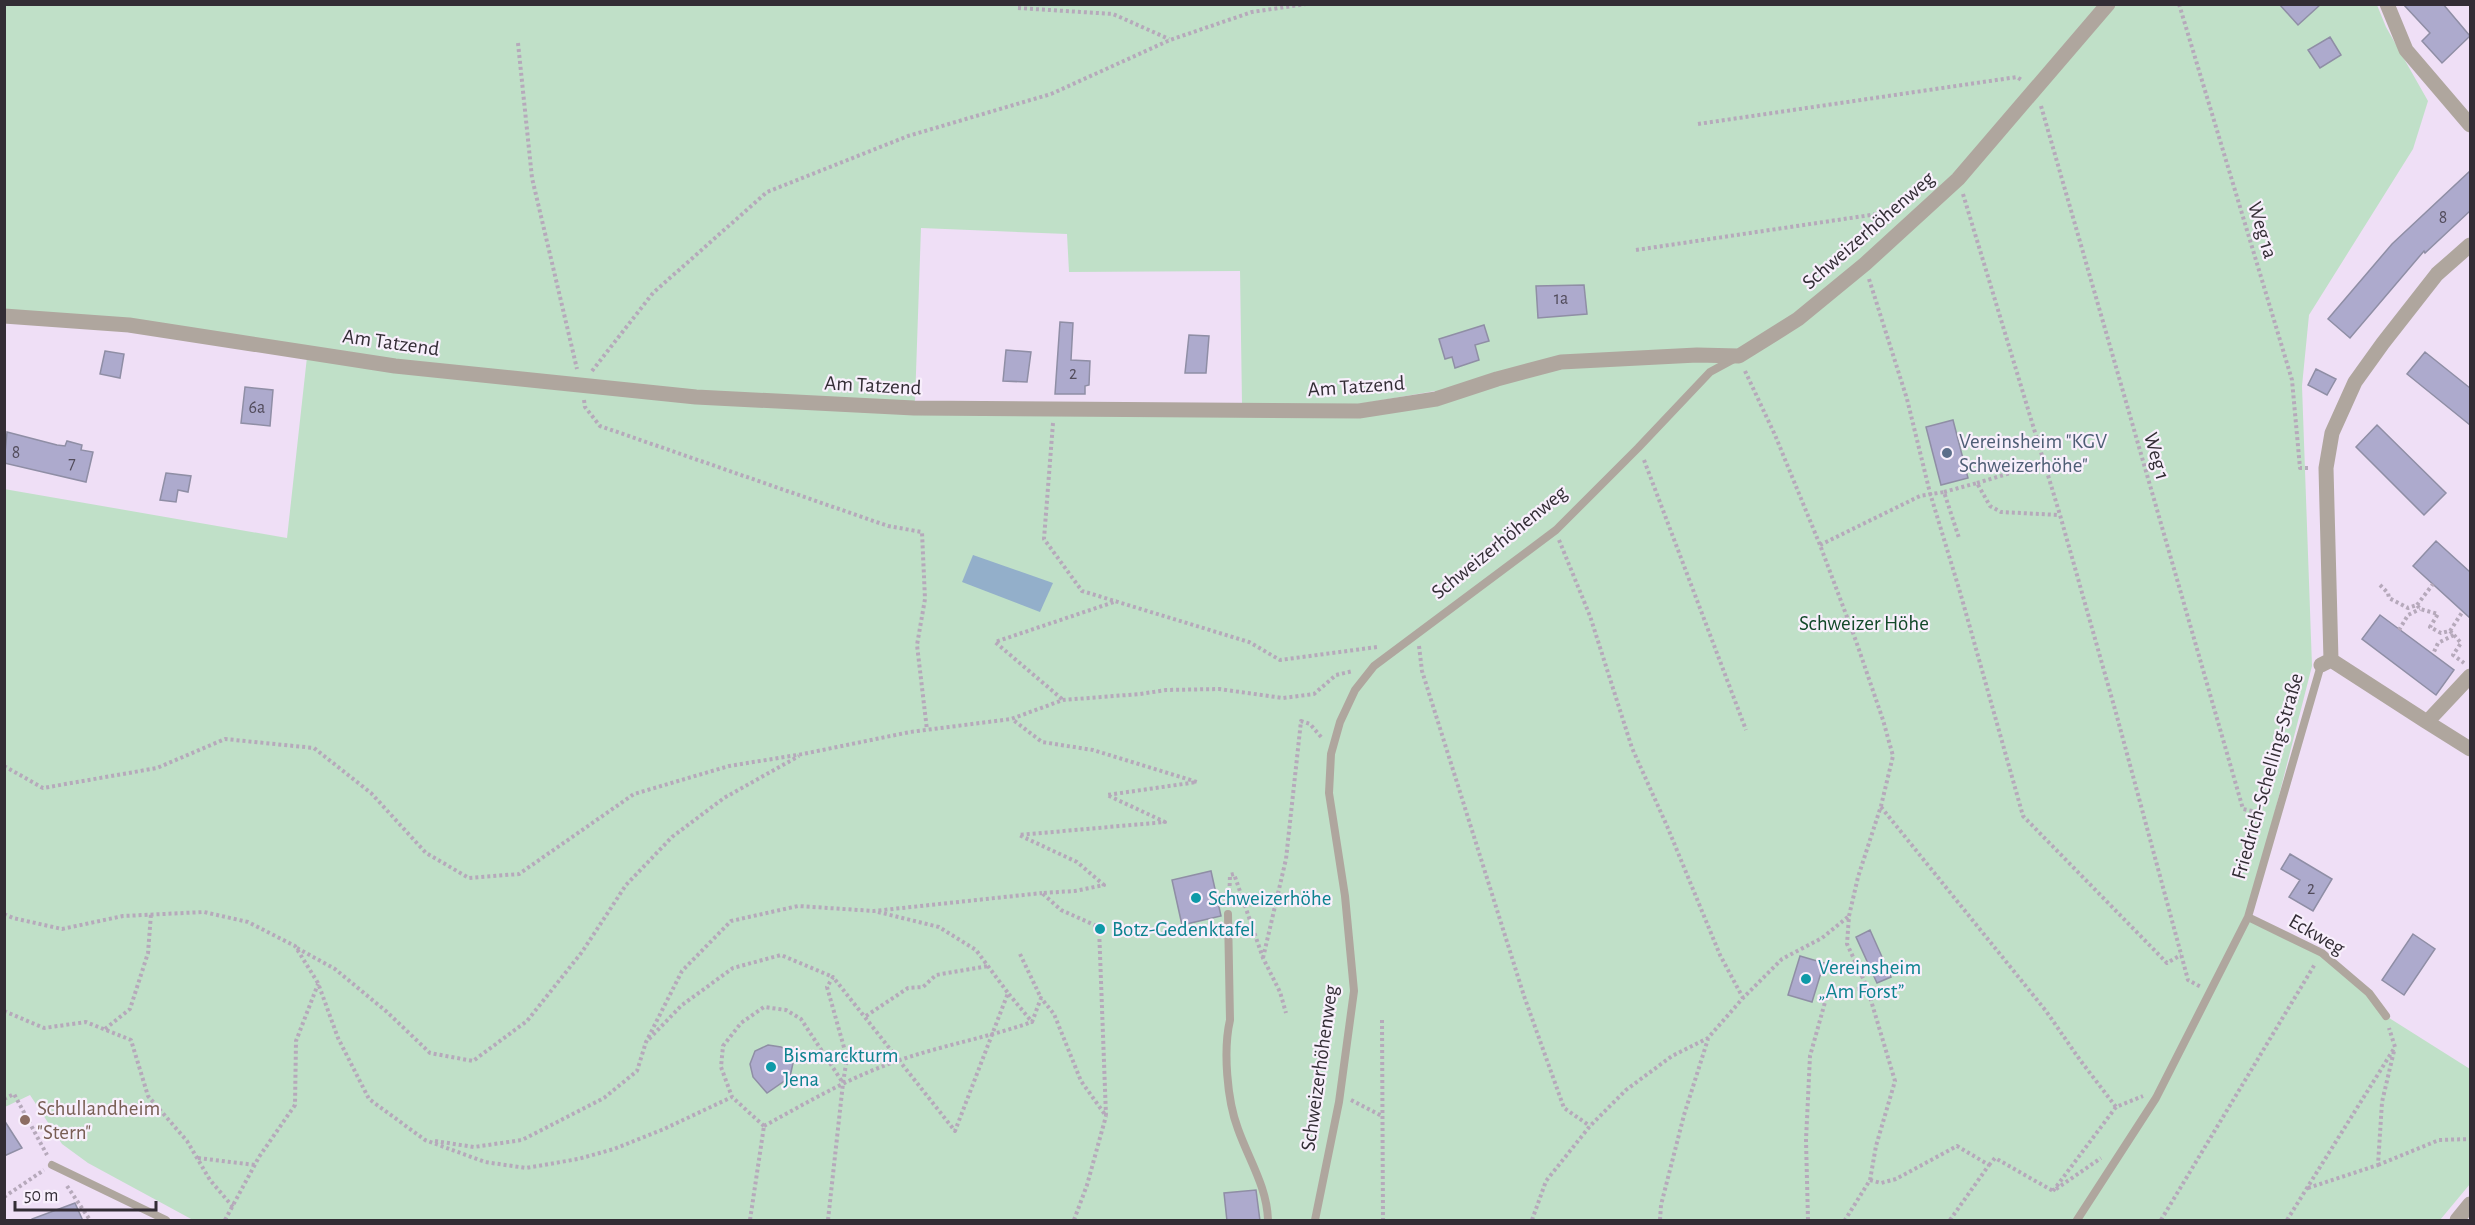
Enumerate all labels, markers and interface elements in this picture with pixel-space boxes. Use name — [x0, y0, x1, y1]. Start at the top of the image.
street label: Schweizerhöhenweg — [1798, 167, 1939, 293]
street label: Weg 1a — [2244, 199, 2281, 261]
house number: 8 — [2439, 209, 2447, 227]
house number: 1a — [1554, 290, 1568, 308]
street label: Am Tatzend — [341, 325, 441, 360]
house number: 2 — [1069, 365, 1077, 383]
street label: Am Tatzend — [824, 372, 922, 399]
street label: Am Tatzend — [1307, 373, 1405, 400]
house number: 6a — [249, 399, 265, 417]
street label: Weg 1 — [2140, 430, 2173, 482]
place label: Vereinsheim "KGV Schweizerhöhe" — [1959, 431, 2107, 476]
house number: 8 — [12, 444, 20, 462]
marker: Vereinsheim "KGV Schweizerhöhe" — [1940, 446, 1954, 460]
house number: 7 — [68, 455, 76, 473]
street label: Schweizerhöhenweg — [1428, 481, 1572, 603]
park label: Schweizer Höhe — [1799, 613, 1929, 634]
street label: Friedrich-Schelling-Straße — [2228, 671, 2307, 882]
house number: 2 — [2307, 880, 2315, 898]
place label: Schweizerhöhe — [1208, 888, 1331, 909]
marker: Schweizerhöhe — [1189, 891, 1203, 905]
street label: Eckweg — [2285, 910, 2349, 959]
place label: Botz-Gedenktafel — [1112, 919, 1255, 940]
marker: Botz-Gedenktafel — [1093, 922, 1107, 936]
place label: Vereinsheim „Am Forst” — [1818, 957, 1921, 1002]
marker: Vereinsheim „Am Forst” — [1799, 972, 1813, 986]
street label: Schweizerhöhenweg — [1297, 983, 1342, 1152]
place label: Bismarckturm Jena — [783, 1045, 899, 1090]
marker: Bismarckturm Jena — [764, 1060, 778, 1074]
place label: Schullandheim "Stern" — [37, 1098, 160, 1143]
marker: Schullandheim "Stern" — [18, 1113, 32, 1127]
scale bar — [15, 1174, 156, 1212]
text: 50 m — [24, 1187, 58, 1205]

